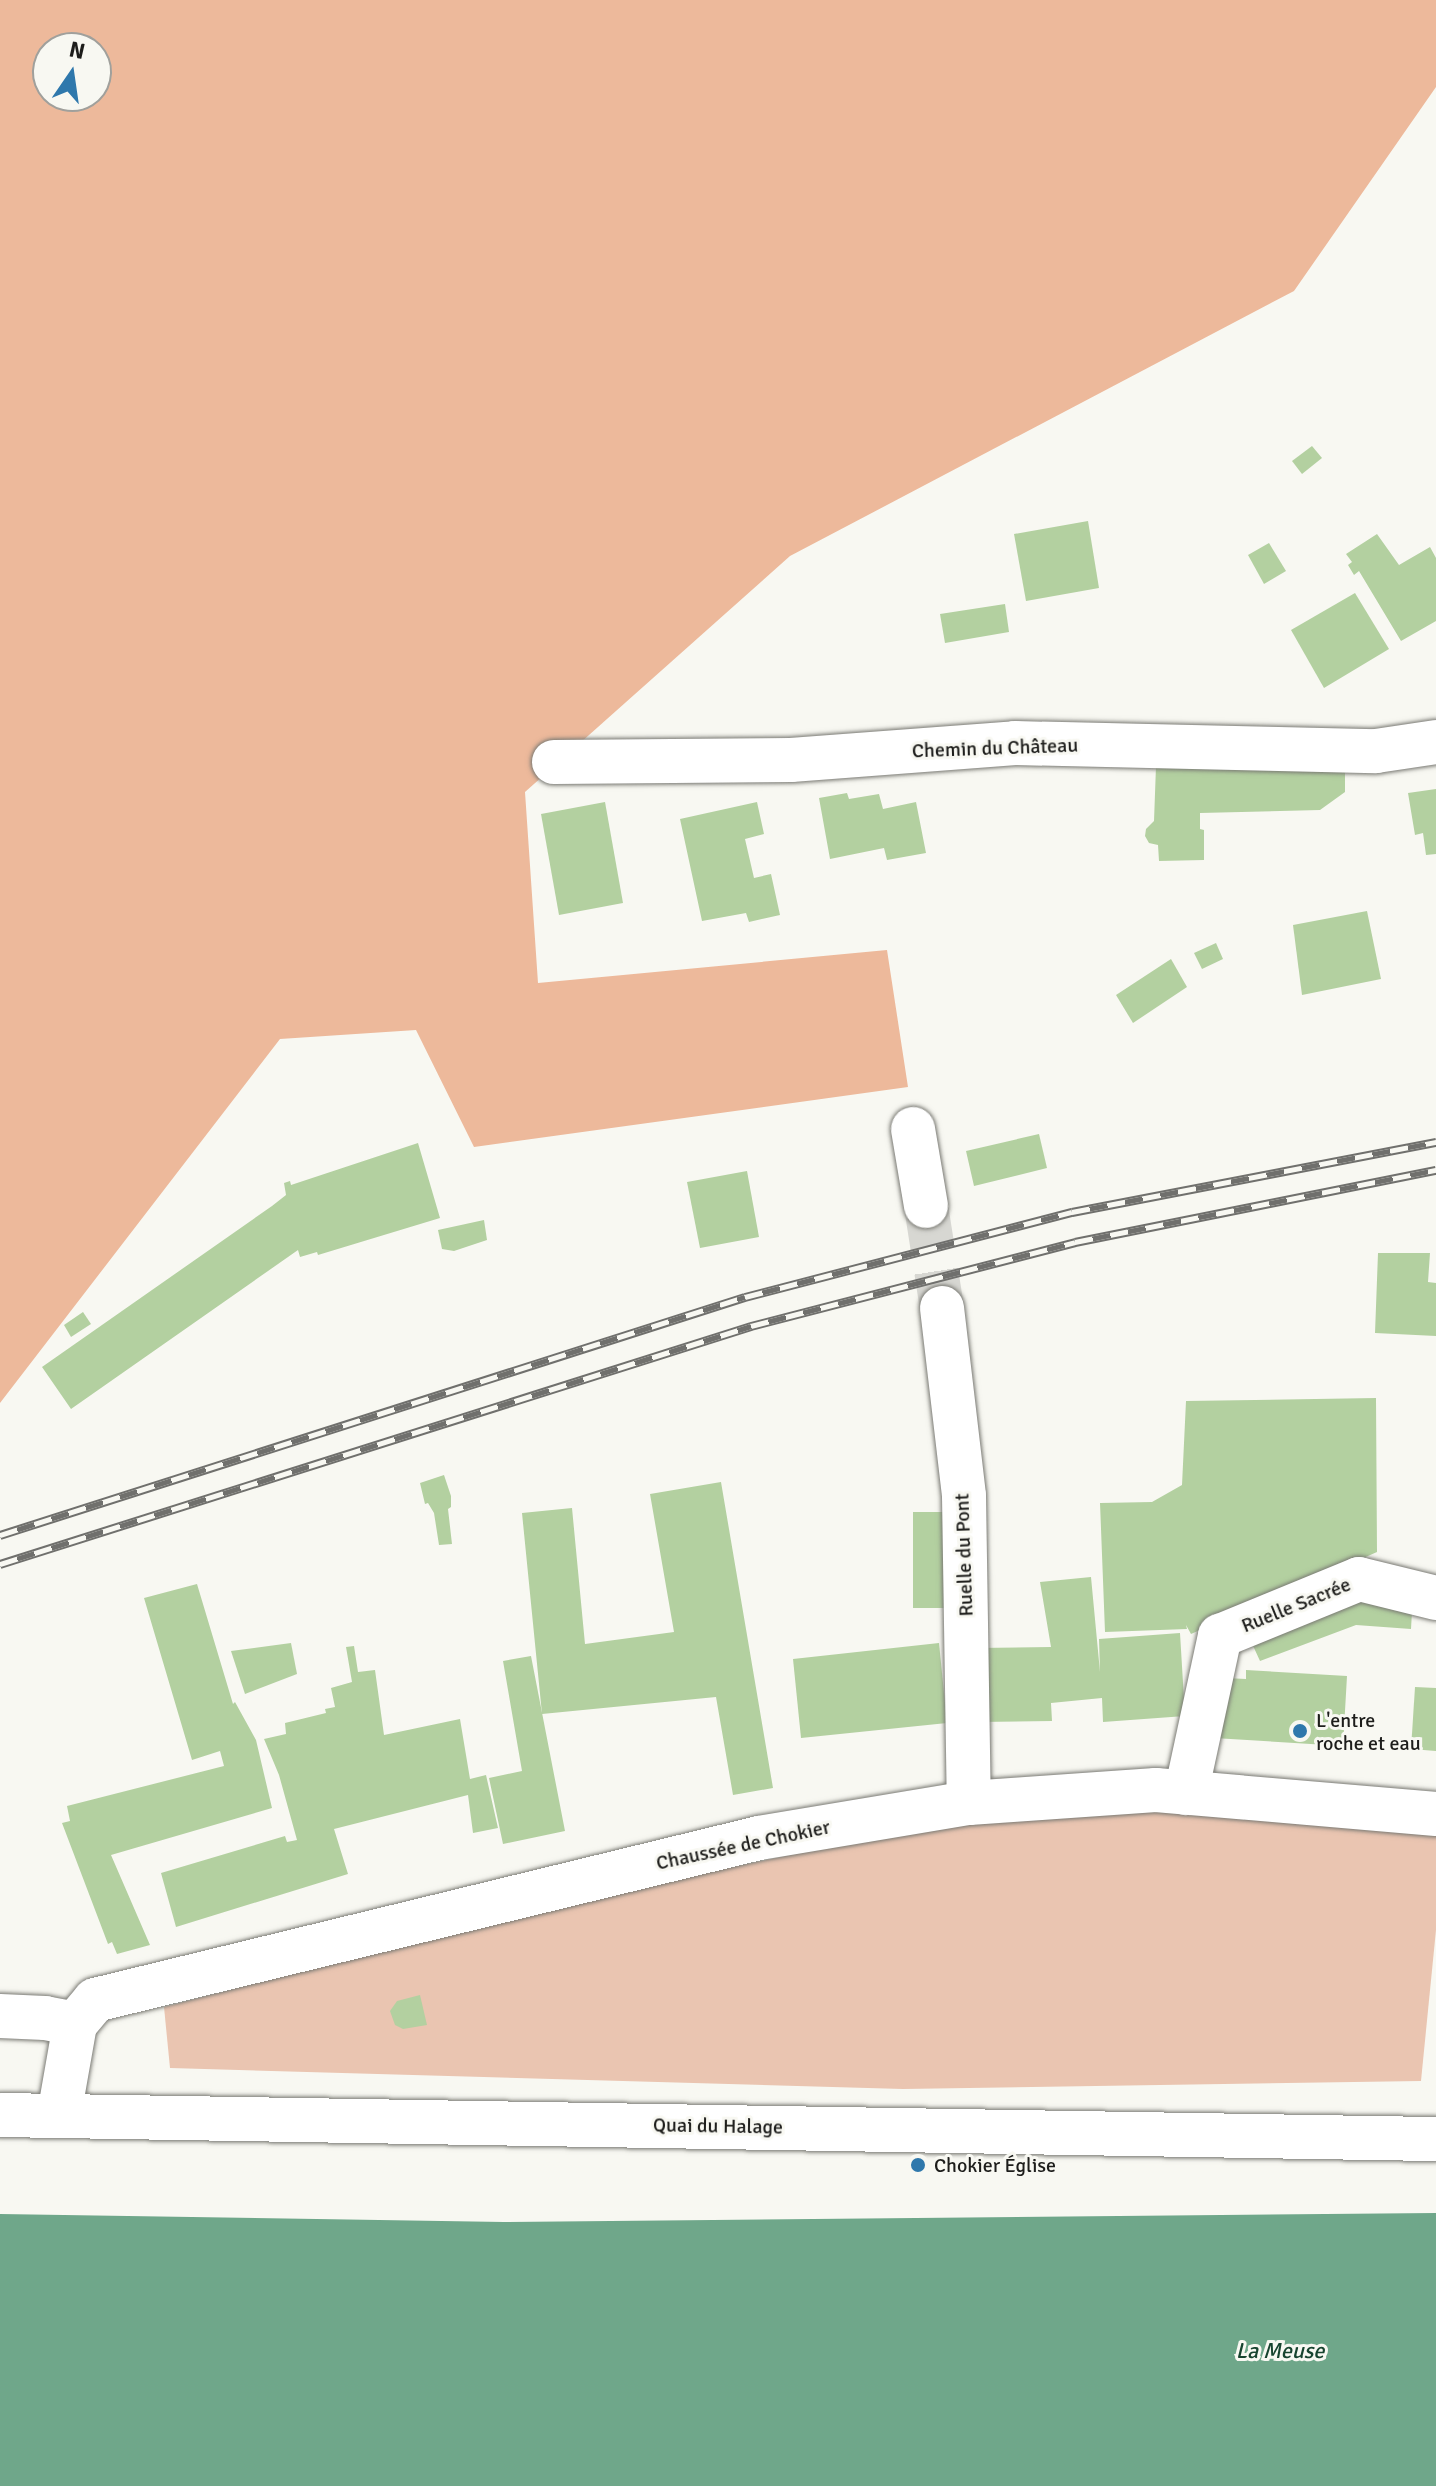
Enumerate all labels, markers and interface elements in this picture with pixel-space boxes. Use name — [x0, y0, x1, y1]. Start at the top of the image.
north arrow — [32, 32, 112, 112]
text: N — [67, 35, 88, 65]
street label: Chemin du Château — [911, 733, 1079, 763]
street label: Ruelle du Pont — [950, 1493, 978, 1617]
street label: Ruelle Sacrée — [1238, 1572, 1354, 1638]
place label: L'entre roche et eau — [1316, 1708, 1421, 1755]
marker: L'entre roche et eau — [1291, 1722, 1309, 1740]
street label: Chaussée de Chokier — [654, 1815, 832, 1875]
street label: Quai du Halage — [653, 2113, 783, 2139]
place label: Chokier Église — [934, 2153, 1056, 2177]
marker: Chokier Église — [909, 2156, 927, 2174]
water label: La Meuse — [1236, 2338, 1324, 2364]

